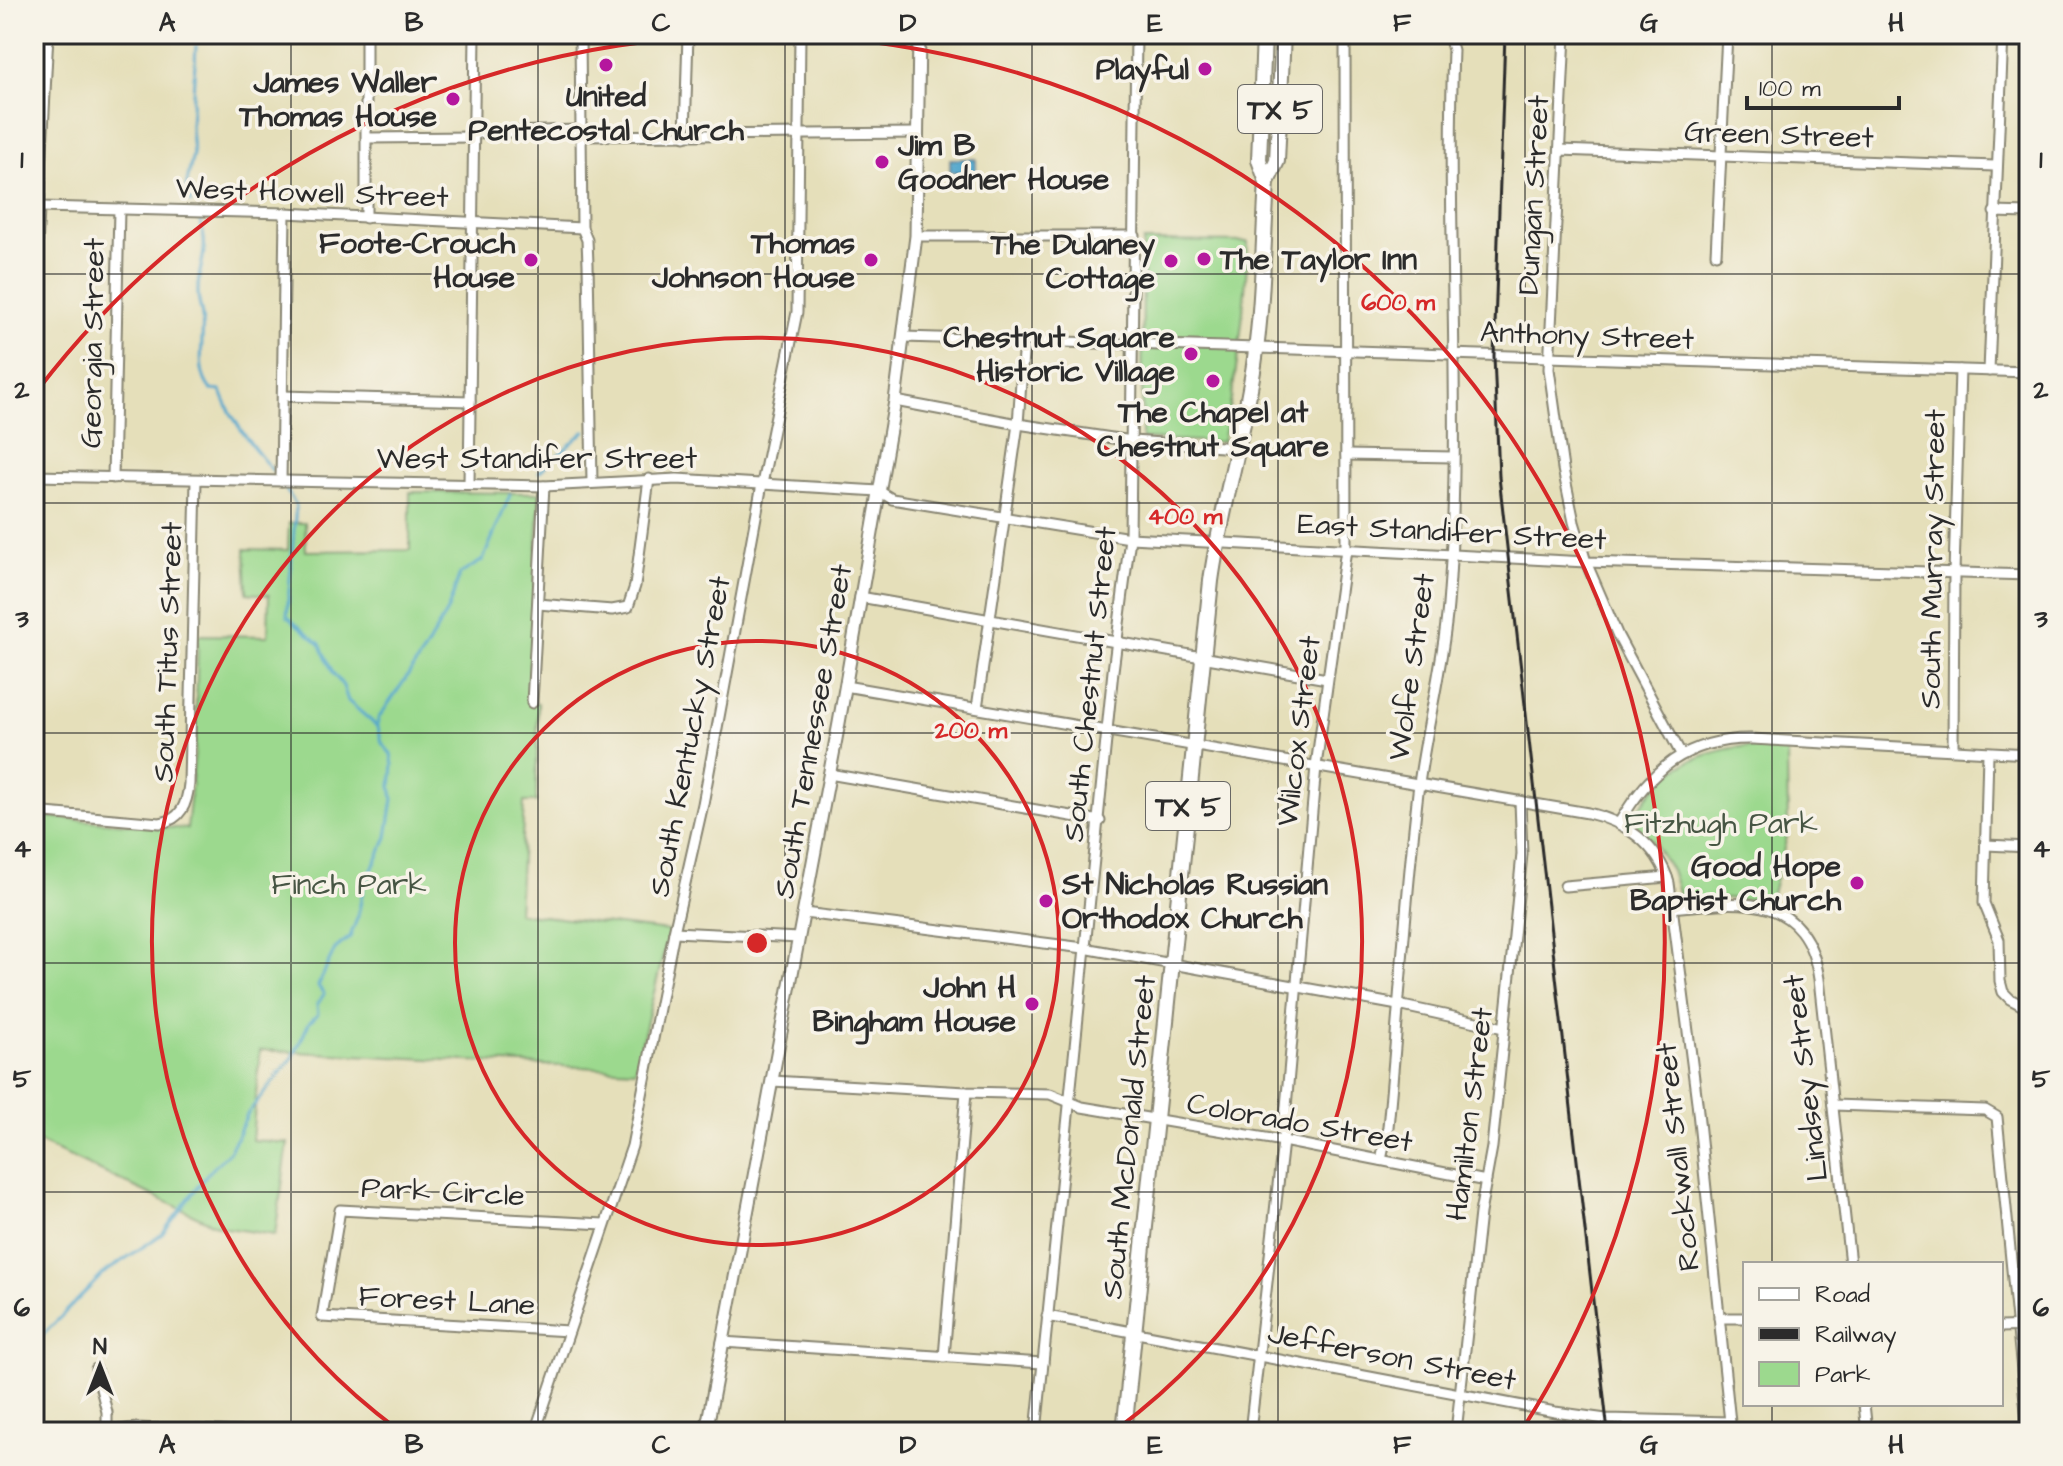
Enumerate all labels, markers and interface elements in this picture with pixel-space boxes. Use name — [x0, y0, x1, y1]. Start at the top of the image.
text: A — [159, 5, 176, 41]
text: B — [405, 5, 424, 41]
text: C — [652, 5, 671, 41]
text: D — [900, 5, 917, 41]
text: E — [1147, 5, 1163, 41]
text: F — [1393, 5, 1412, 41]
text: G — [1640, 5, 1658, 41]
text: H — [1888, 5, 1904, 41]
place label: Playful — [1096, 49, 1189, 93]
marker: United Pentecostal Church — [597, 56, 615, 74]
marker: Playful — [1196, 60, 1214, 78]
scale bar — [1747, 60, 1899, 110]
place label: James Waller Thomas House — [238, 62, 437, 138]
text: 100 m — [1759, 72, 1821, 106]
place label: United Pentecostal Church — [468, 76, 745, 152]
road number: TX 5 — [1238, 85, 1322, 133]
marker: James Waller Thomas House — [444, 90, 462, 108]
street label: Dungan Street — [1508, 94, 1561, 296]
street label: Green Street — [1684, 111, 1874, 159]
place label: Jim B Goodner House — [897, 125, 1109, 201]
text: 1 — [20, 142, 24, 178]
text: 1 — [2039, 142, 2043, 178]
marker: Jim B Goodner House — [873, 153, 891, 171]
street label: West Howell Street — [175, 167, 449, 219]
place label: Foote-Crouch House — [319, 223, 516, 299]
place label: Thomas Johnson House — [651, 223, 855, 299]
place label: The Dulaney Cottage — [990, 224, 1156, 302]
street label: Georgia Street — [70, 238, 117, 449]
place label: The Taylor Inn — [1219, 239, 1417, 283]
marker: The Taylor Inn — [1195, 250, 1213, 268]
marker: Foote-Crouch House — [522, 251, 540, 269]
marker: Thomas Johnson House — [862, 251, 880, 269]
marker: The Dulaney Cottage — [1162, 252, 1180, 270]
text: 600 m — [1361, 286, 1435, 320]
street label: Anthony Street — [1479, 311, 1695, 362]
place label: Chestnut Square Historic Village — [943, 317, 1175, 395]
marker: Chestnut Square Historic Village — [1182, 345, 1200, 363]
text: 2 — [14, 372, 30, 408]
marker: The Chapel at Chestnut Square — [1204, 372, 1222, 390]
text: 2 — [2033, 372, 2049, 408]
place label: The Chapel at Chestnut Square — [1097, 392, 1329, 468]
street label: South Murray Street — [1909, 409, 1958, 709]
street label: West Standifer Street — [377, 438, 697, 480]
text: 400 m — [1148, 500, 1223, 534]
street label: East Standifer Street — [1297, 503, 1607, 561]
street label: South Titus Street — [142, 521, 194, 783]
street label: South Chestnut Street — [1053, 524, 1127, 844]
street label: South Tennessee Street — [763, 561, 863, 902]
street label: Wolfe Street — [1378, 571, 1446, 763]
street label: South Kentucky Street — [638, 572, 743, 900]
text: 3 — [14, 601, 29, 637]
text: 3 — [2033, 601, 2048, 637]
street label: Wilcox Street — [1266, 633, 1332, 829]
text: 200 m — [934, 714, 1007, 748]
road number: TX 5 — [1146, 782, 1230, 830]
park label: Fitzhugh Park — [1624, 803, 1818, 846]
text: 4 — [13, 831, 31, 867]
text: 4 — [2032, 831, 2050, 867]
place label: Good Hope Baptist Church — [1630, 846, 1842, 923]
park label: Finch Park — [271, 864, 427, 906]
place label: St Nicholas Russian Orthodox Church — [1061, 864, 1328, 940]
marker: Good Hope Baptist Church — [1848, 874, 1866, 892]
marker: St Nicholas Russian Orthodox Church — [1037, 892, 1055, 910]
centre of rings — [743, 929, 771, 957]
place label: John H Bingham House — [813, 967, 1016, 1045]
street label: Lindsey Street — [1772, 972, 1841, 1184]
street label: South McDonald Street — [1091, 973, 1167, 1301]
marker: John H Bingham House — [1023, 995, 1041, 1013]
street label: Hamilton Street — [1436, 1005, 1504, 1223]
street label: Rockwall Street — [1645, 1041, 1711, 1273]
text: 5 — [13, 1061, 32, 1097]
text: 5 — [2032, 1061, 2051, 1097]
street label: Colorado Street — [1184, 1082, 1416, 1163]
street label: Park Circle — [360, 1167, 526, 1217]
legend — [1743, 1262, 2003, 1406]
street label: Forest Lane — [358, 1275, 536, 1327]
text: Road — [1815, 1278, 1870, 1312]
text: 6 — [14, 1290, 31, 1326]
text: 6 — [2033, 1290, 2050, 1326]
street label: Jefferson Street — [1264, 1312, 1520, 1402]
text: Railway — [1815, 1318, 1897, 1353]
north arrow — [60, 1326, 140, 1406]
text: N — [93, 1332, 107, 1363]
text: Park — [1815, 1358, 1871, 1392]
text: A — [159, 1427, 176, 1463]
text: B — [405, 1427, 424, 1463]
text: C — [652, 1427, 671, 1463]
text: D — [900, 1427, 917, 1463]
text: E — [1147, 1427, 1163, 1463]
text: F — [1393, 1427, 1412, 1463]
text: G — [1640, 1427, 1658, 1463]
text: H — [1888, 1427, 1904, 1463]

